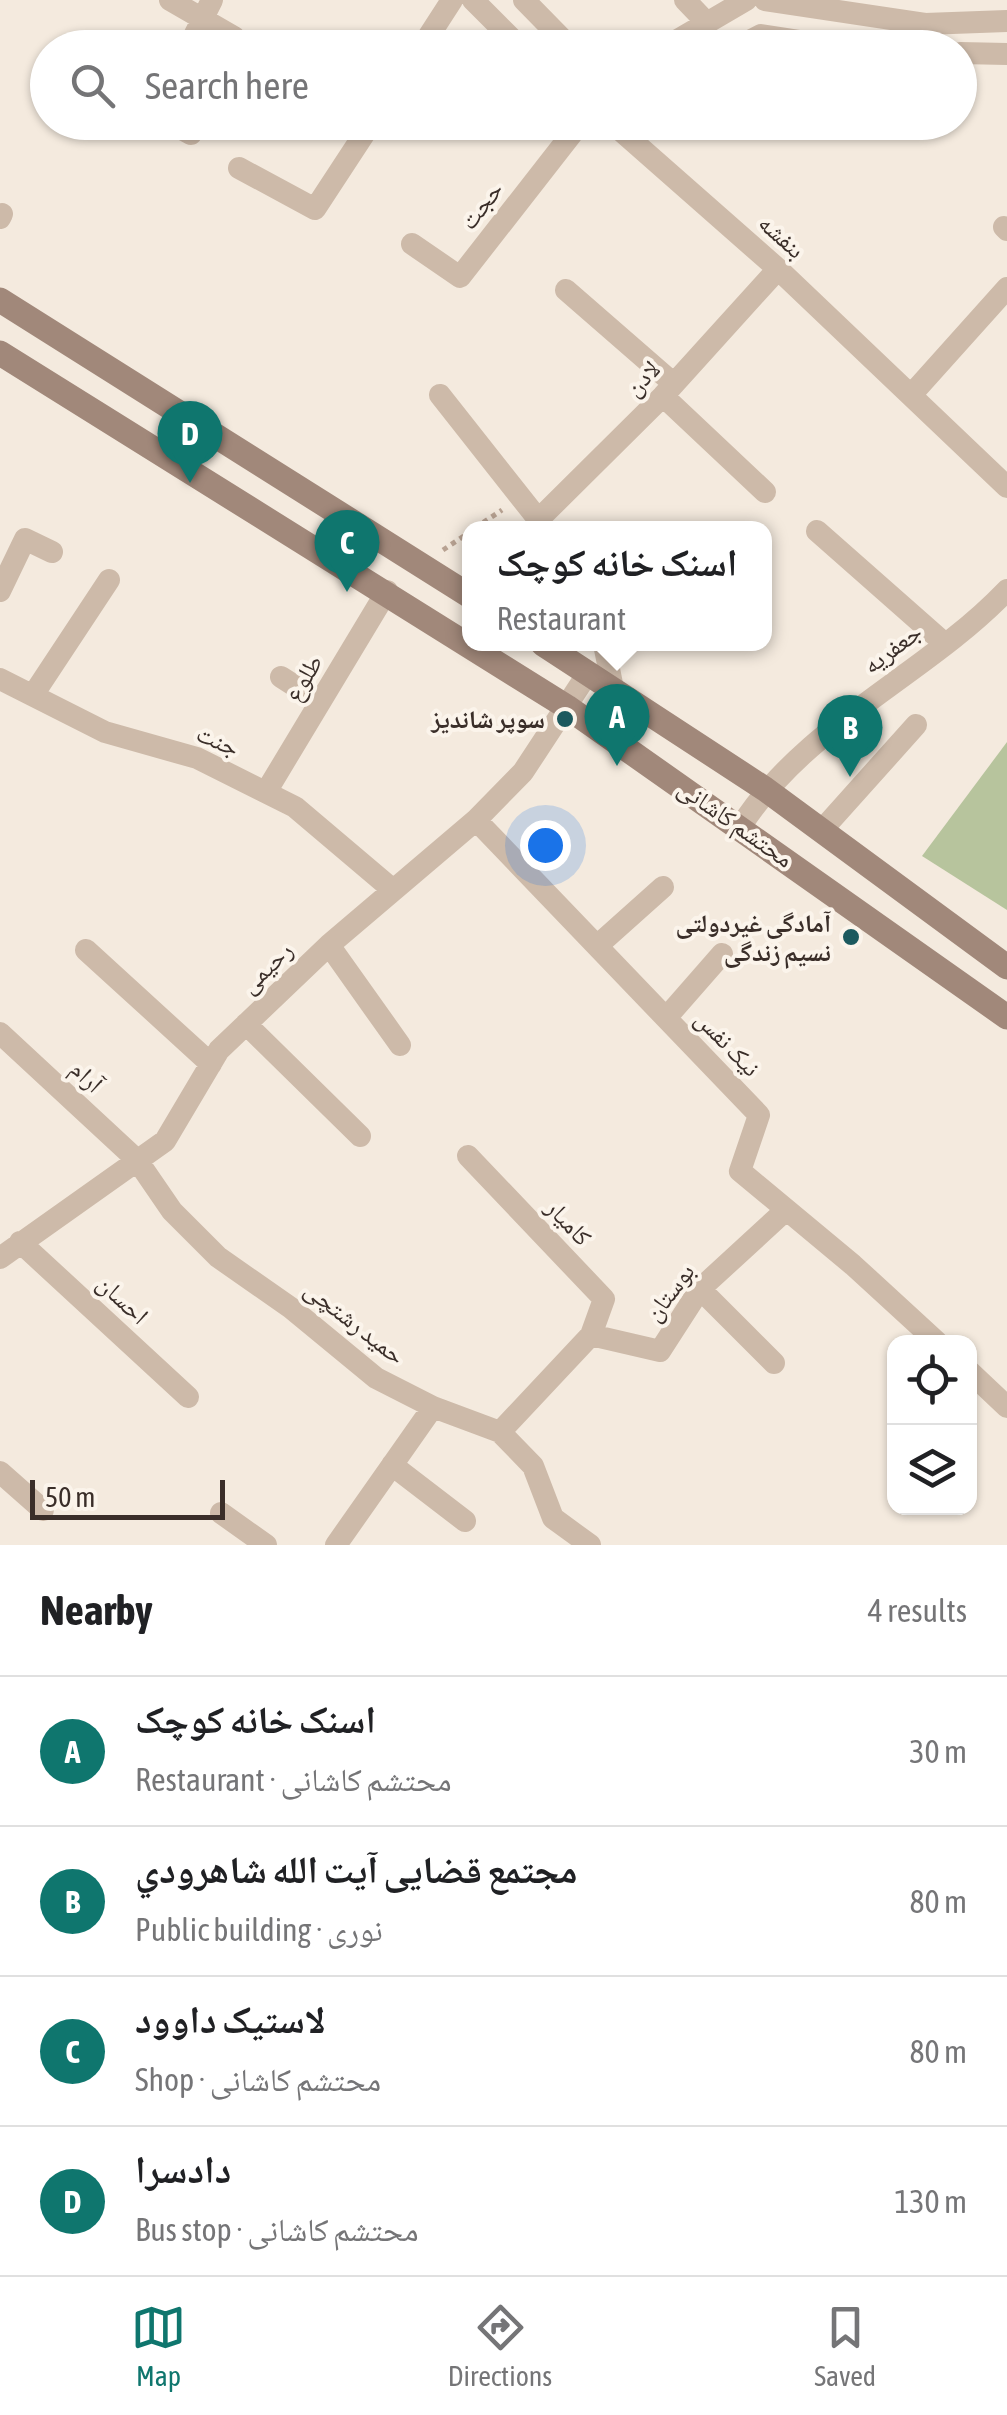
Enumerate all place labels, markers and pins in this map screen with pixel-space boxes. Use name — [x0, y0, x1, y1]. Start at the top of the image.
pin: D — [158, 400, 222, 483]
pin: C — [314, 510, 380, 592]
pin: A — [584, 684, 650, 766]
pin: B — [818, 694, 882, 777]
place label: سوپر شاندیز — [430, 705, 545, 734]
marker: سوپر شاندیز — [554, 708, 576, 730]
place label: آمادگی غیردولتی نسیم زندگی — [675, 909, 831, 969]
marker: آمادگی غیردولتی نسیم زندگی — [840, 926, 862, 948]

